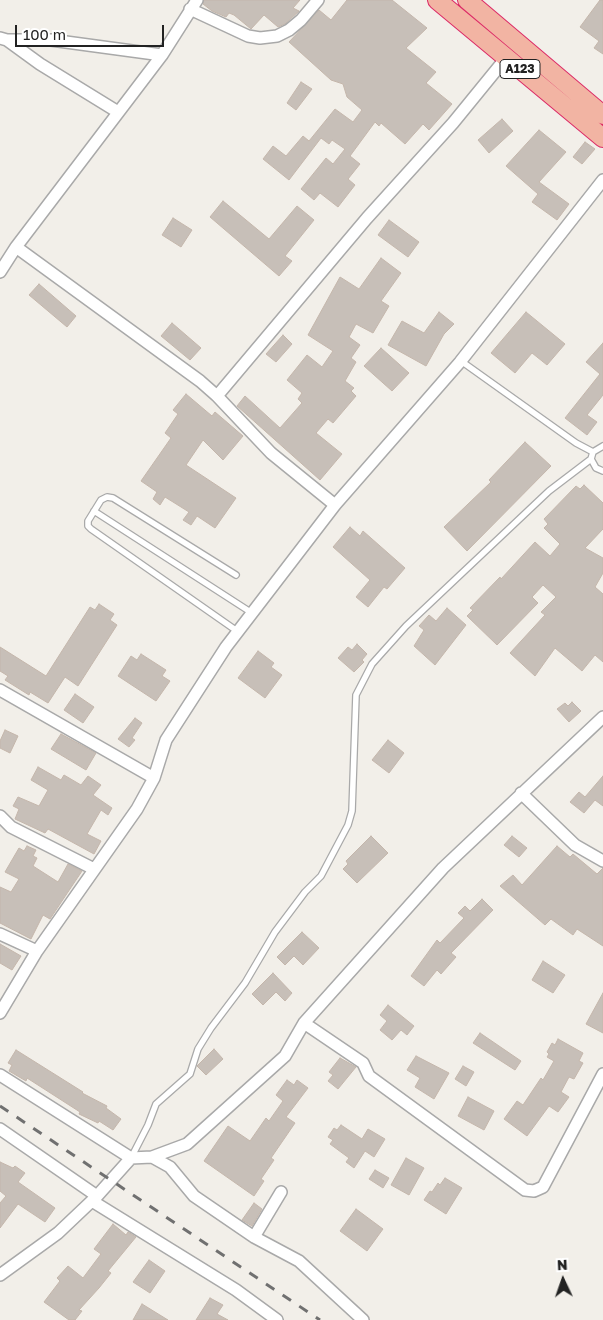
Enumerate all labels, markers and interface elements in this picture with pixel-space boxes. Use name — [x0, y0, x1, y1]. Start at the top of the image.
scale bar — [18, 15, 166, 47]
text: 100 m — [23, 25, 66, 43]
road number: A123 — [500, 60, 540, 78]
north arrow — [538, 1255, 588, 1305]
text: N — [556, 1256, 568, 1273]

